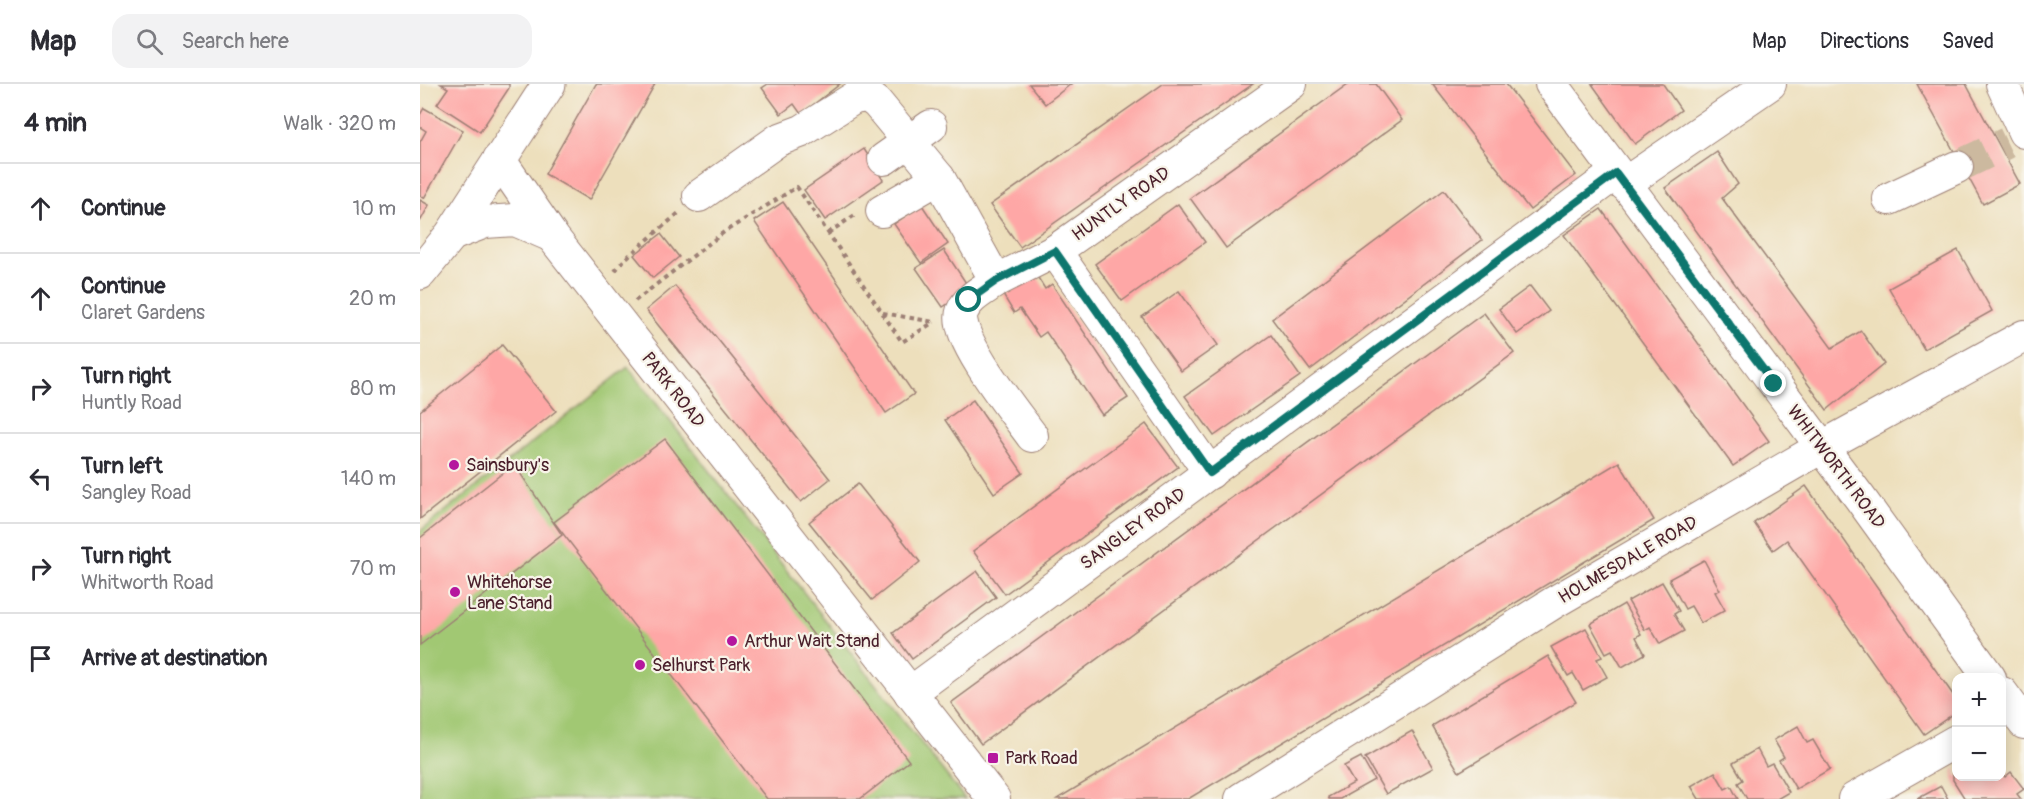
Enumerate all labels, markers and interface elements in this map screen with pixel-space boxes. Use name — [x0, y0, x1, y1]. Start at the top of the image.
search box — [112, 14, 532, 68]
text: Map — [30, 24, 76, 59]
icon: search — [133, 25, 166, 58]
text: Search here — [181, 27, 289, 55]
text: Map — [1752, 28, 1787, 55]
text: Directions — [1820, 28, 1909, 55]
text: Saved — [1942, 28, 1994, 55]
text: 4 min — [24, 107, 87, 139]
text: Walk · 320 m — [283, 111, 396, 136]
street label: HUNTLY ROAD — [1067, 162, 1175, 246]
icon: ahead — [24, 192, 57, 225]
text: Continue — [81, 194, 165, 222]
text: 10 m — [352, 196, 396, 221]
text: Continue — [81, 272, 165, 300]
icon: ahead — [24, 282, 57, 315]
text: 20 m — [349, 286, 396, 311]
route start — [955, 286, 981, 312]
text: Claret Gardens — [81, 300, 205, 325]
street label: PARK ROAD — [636, 348, 710, 432]
text: Turn right — [81, 362, 171, 390]
route end — [1760, 370, 1786, 396]
icon: right — [24, 372, 57, 405]
text: 80 m — [350, 376, 396, 401]
text: Huntly Road — [81, 390, 182, 415]
street label: WHITWORTH ROAD — [1782, 401, 1890, 533]
text: Turn left — [81, 452, 163, 480]
place label: Sainsbury's — [466, 454, 549, 477]
marker: Sainsbury's — [447, 458, 461, 472]
icon: left — [24, 462, 57, 495]
text: 140 m — [341, 466, 396, 491]
text: Sangley Road — [81, 480, 192, 505]
street label: SANGLEY ROAD — [1076, 483, 1190, 575]
street label: HOLMESDALE ROAD — [1554, 511, 1702, 609]
text: Turn right — [81, 542, 171, 570]
icon: right — [24, 552, 57, 585]
text: 70 m — [350, 556, 396, 581]
text: Whitworth Road — [81, 570, 214, 595]
place label: Whitehorse Lane Stand — [467, 571, 553, 615]
marker: Whitehorse Lane Stand — [448, 585, 462, 599]
place label: Arthur Wait Stand — [744, 630, 880, 653]
marker: Arthur Wait Stand — [725, 634, 739, 648]
icon: arrive — [24, 642, 57, 675]
text: Arrive at destination — [81, 644, 267, 672]
place label: Selhurst Park — [652, 654, 751, 677]
marker: Selhurst Park — [633, 658, 647, 672]
map controls — [1952, 673, 2006, 781]
button: + — [1952, 673, 2006, 727]
button: − — [1952, 727, 2006, 781]
place label: Park Road — [1005, 747, 1078, 770]
marker: Park Road — [986, 751, 1000, 765]

